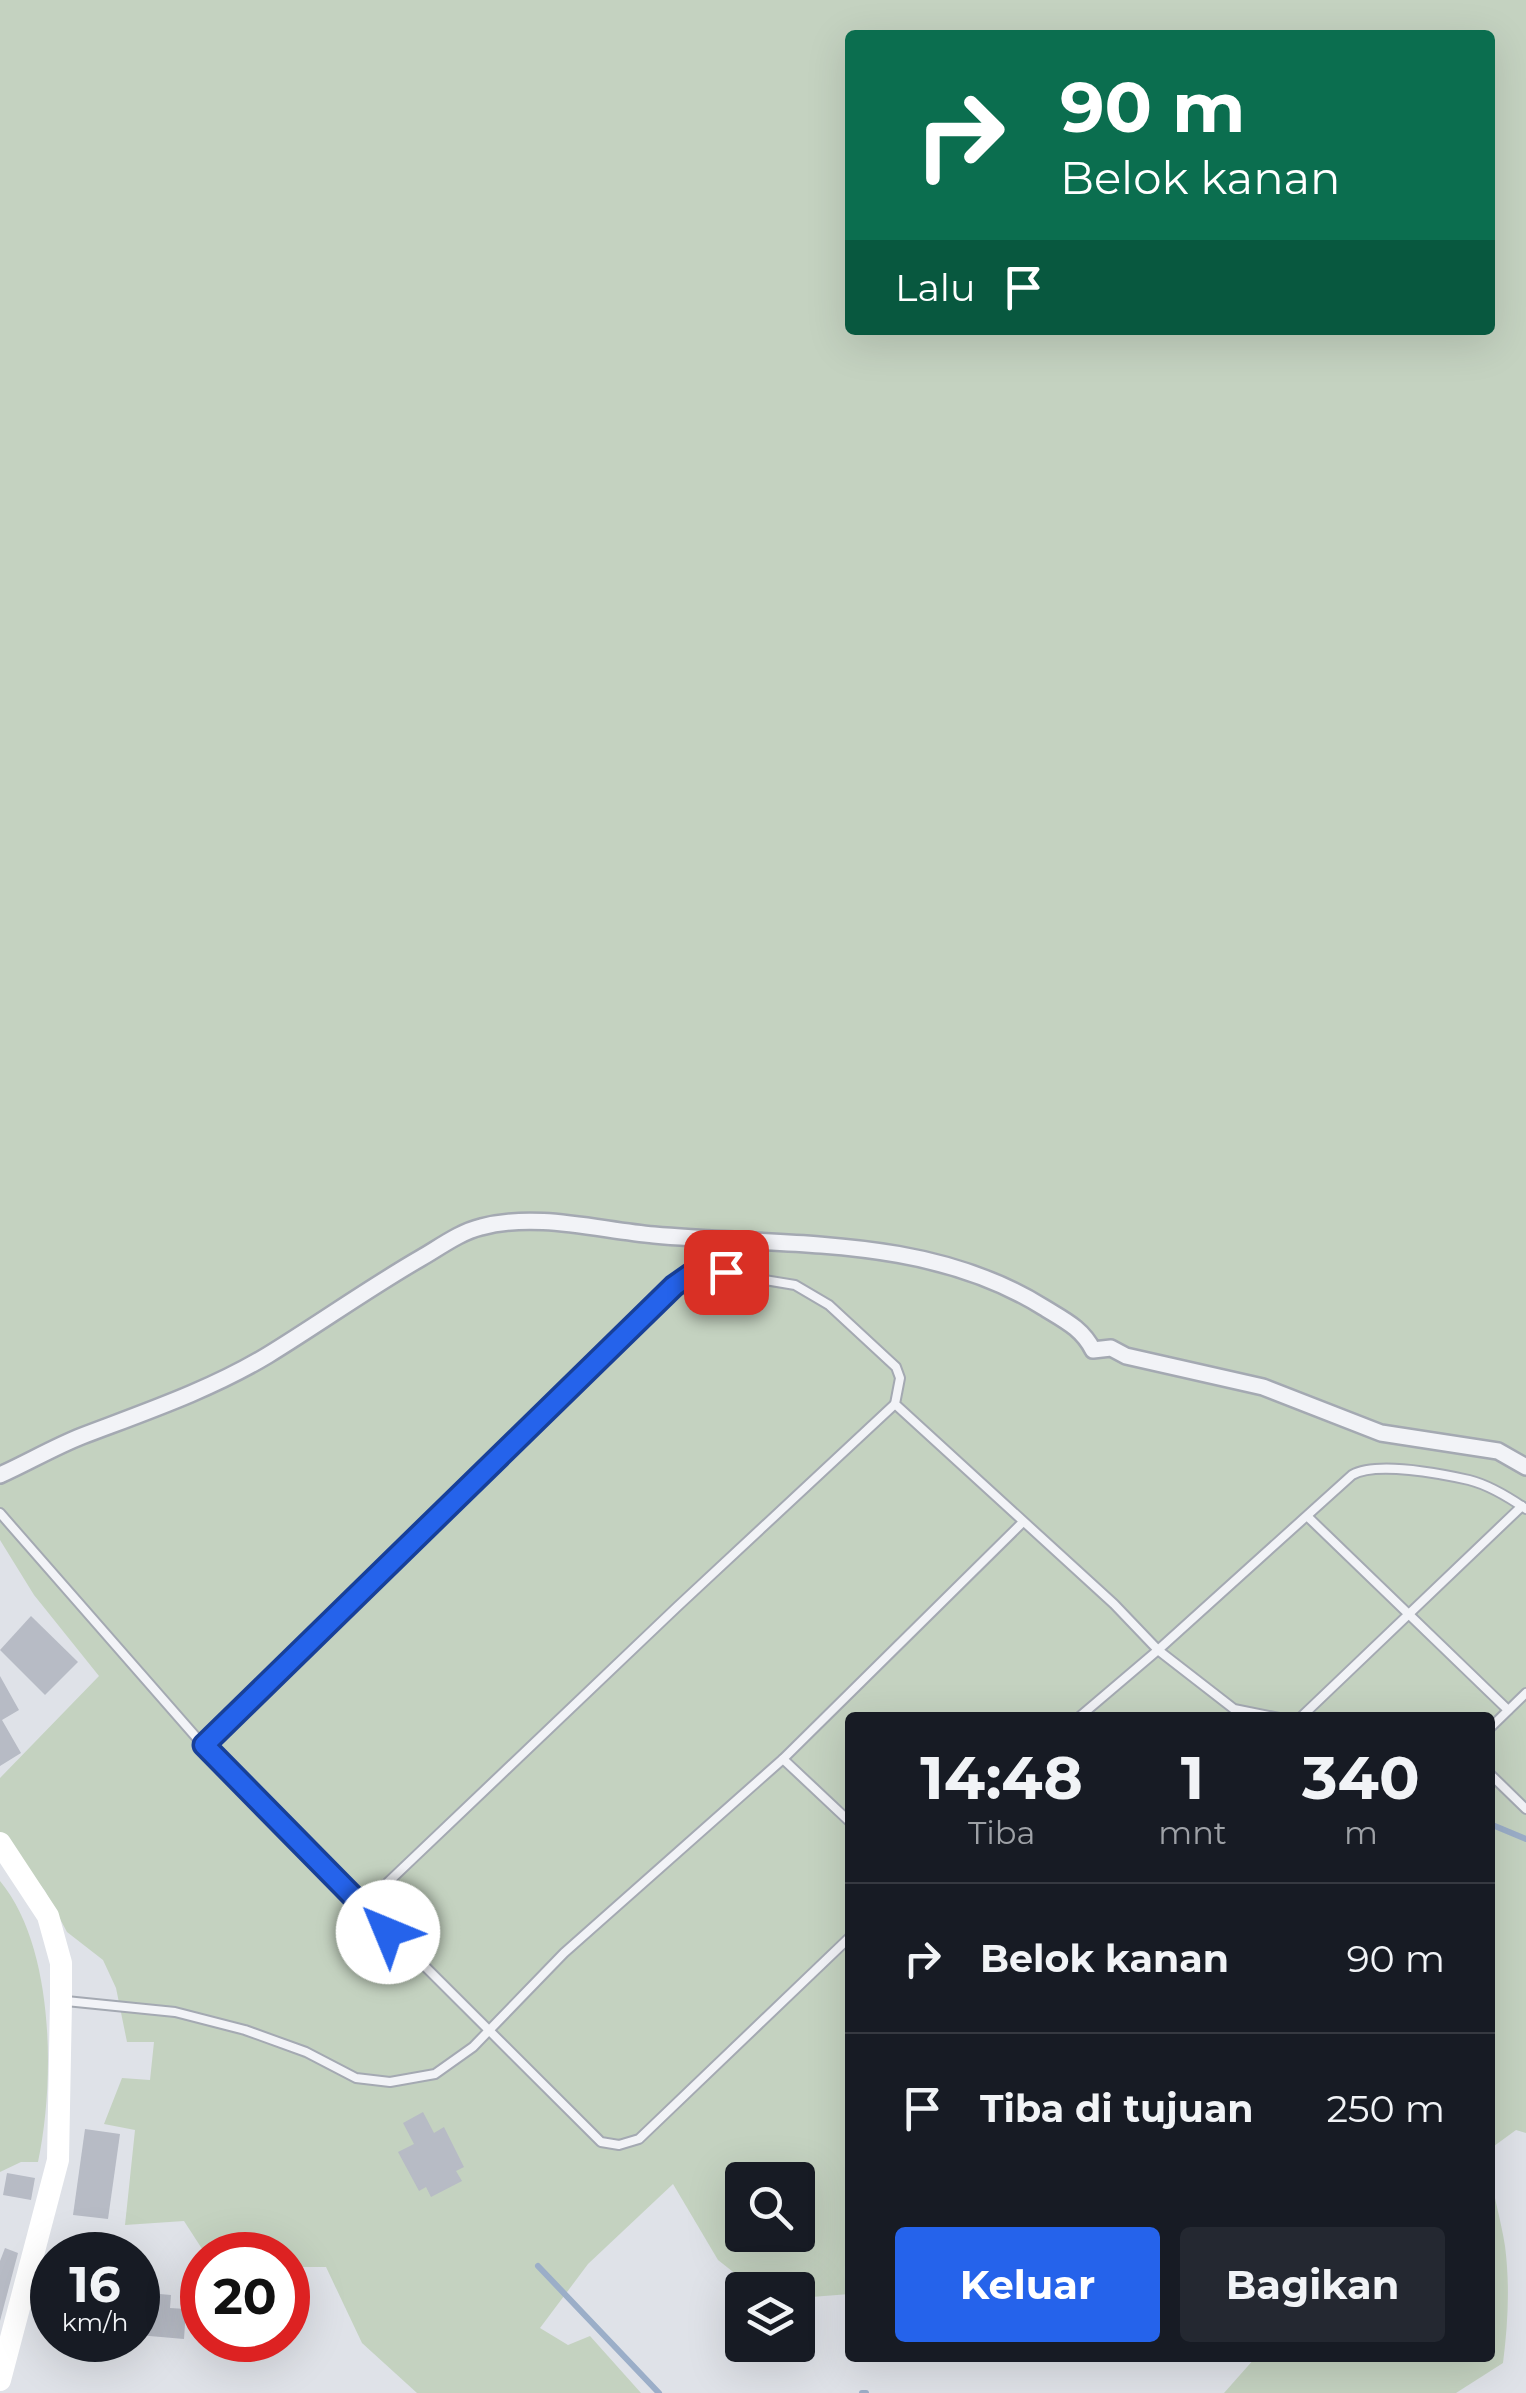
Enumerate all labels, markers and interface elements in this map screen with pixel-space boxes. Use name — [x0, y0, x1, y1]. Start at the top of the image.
text: 90 m — [1060, 64, 1245, 150]
icon: right — [895, 70, 1025, 200]
text: Belok kanan — [1060, 150, 1341, 205]
icon: arrive — [996, 260, 1051, 315]
text: Lalu — [895, 264, 976, 311]
pin — [684, 1230, 769, 1315]
icon: arrive — [699, 1245, 754, 1300]
text: 14:48 — [920, 1741, 1083, 1814]
text: 1 — [1181, 1741, 1204, 1814]
text: 340 — [1302, 1741, 1420, 1814]
text: Tiba — [968, 1813, 1035, 1852]
text: mnt — [1158, 1813, 1227, 1852]
text: m — [1344, 1813, 1378, 1852]
position arrow — [336, 1880, 440, 1984]
icon: right — [895, 1931, 950, 1986]
text: Belok kanan — [980, 1935, 1229, 1982]
text: 90 m — [1346, 1935, 1445, 1982]
icon: arrive — [895, 2081, 950, 2136]
text: Tiba di tujuan — [980, 2085, 1254, 2132]
text: 250 m — [1326, 2085, 1445, 2132]
map controls — [725, 2162, 815, 2362]
button: search — [725, 2162, 815, 2252]
button: Keluar — [895, 2227, 1160, 2342]
button: Bagikan — [1180, 2227, 1445, 2342]
speed limit sign: 20 — [180, 2232, 310, 2362]
text: 16 — [69, 2254, 121, 2315]
button: layers — [725, 2272, 815, 2362]
text: km/h — [62, 2307, 128, 2337]

